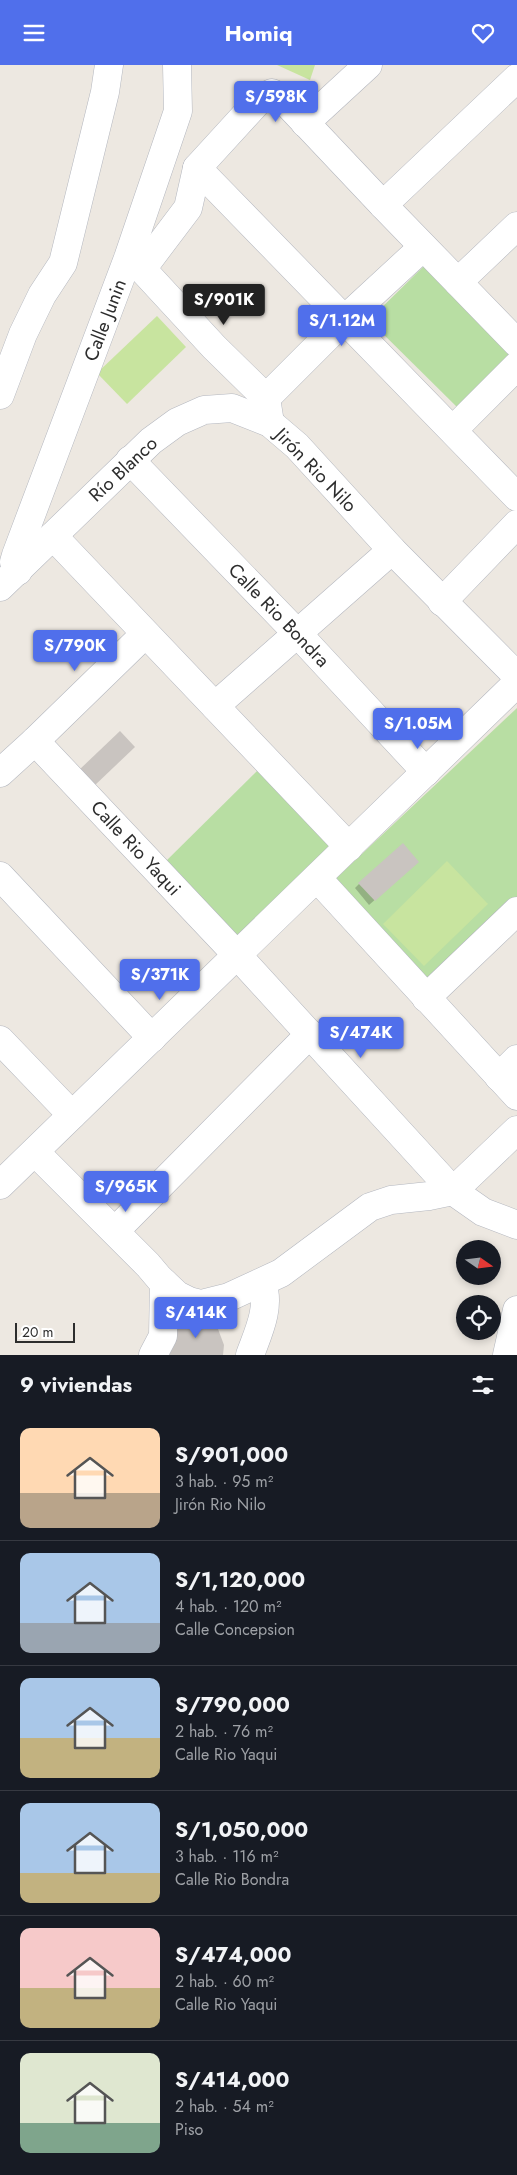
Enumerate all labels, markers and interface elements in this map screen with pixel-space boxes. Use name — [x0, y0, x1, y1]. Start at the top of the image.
text: Homiq — [225, 17, 292, 49]
icon: menu — [20, 19, 48, 47]
icon: heart — [469, 19, 497, 47]
pin: S/598K — [235, 80, 317, 123]
text: S/598K — [245, 85, 307, 108]
street label: Calle Junin — [77, 275, 133, 365]
pin: S/901K — [183, 283, 265, 326]
text: S/901K — [194, 288, 254, 311]
pin: S/1.12M — [296, 305, 388, 347]
text: S/1.12M — [309, 309, 375, 332]
street label: Jirón Rio Nilo — [267, 420, 363, 518]
street label: Río Blanco — [83, 430, 163, 508]
street label: Calle Rio Bondra — [222, 557, 336, 673]
pin: S/790K — [34, 629, 116, 672]
text: S/790K — [44, 634, 106, 657]
pin: S/1.05M — [372, 707, 464, 750]
text: S/1.05M — [384, 712, 452, 735]
street label: Calle Rio Yaqui — [85, 794, 187, 902]
pin: S/371K — [119, 959, 201, 1001]
text: S/371K — [131, 963, 189, 986]
pin: S/474K — [320, 1017, 402, 1059]
text: S/474K — [330, 1021, 392, 1044]
pin: S/965K — [85, 1171, 167, 1213]
text: S/965K — [95, 1175, 157, 1198]
north arrow — [456, 1240, 501, 1285]
map controls — [456, 1240, 501, 1340]
button: locate — [456, 1295, 501, 1340]
pin: S/414K — [155, 1297, 237, 1339]
text: S/414K — [165, 1301, 227, 1324]
scale bar — [15, 1320, 75, 1343]
text: 20 m — [22, 1322, 54, 1342]
text: 9 viviendas — [20, 1370, 132, 1400]
icon: filters — [469, 1371, 497, 1399]
text: S/901,000 — [175, 1440, 288, 1470]
icon: home — [60, 1448, 120, 1508]
text: 3 hab. · 95 m² — [175, 1470, 273, 1493]
text: Jirón Rio Nilo — [175, 1493, 266, 1516]
text: S/1,120,000 — [175, 1565, 305, 1595]
icon: home — [60, 1573, 120, 1633]
text: 4 hab. · 120 m² — [175, 1595, 281, 1618]
text: Calle Concepsion — [175, 1618, 295, 1641]
text: S/790,000 — [175, 1690, 290, 1720]
icon: home — [60, 1698, 120, 1758]
text: 2 hab. · 76 m² — [175, 1720, 273, 1743]
text: Calle Rio Yaqui — [175, 1743, 277, 1766]
text: S/1,050,000 — [175, 1815, 308, 1845]
icon: home — [60, 1823, 120, 1883]
text: 3 hab. · 116 m² — [175, 1845, 279, 1868]
text: Calle Rio Bondra — [175, 1868, 289, 1891]
text: S/474,000 — [175, 1940, 291, 1970]
icon: home — [60, 1948, 120, 2008]
text: 2 hab. · 60 m² — [175, 1970, 274, 1993]
text: Calle Rio Yaqui — [175, 1993, 277, 2016]
text: S/414,000 — [175, 2065, 289, 2095]
icon: home — [60, 2073, 120, 2133]
text: 2 hab. · 54 m² — [175, 2095, 274, 2118]
text: Piso — [175, 2118, 203, 2141]

